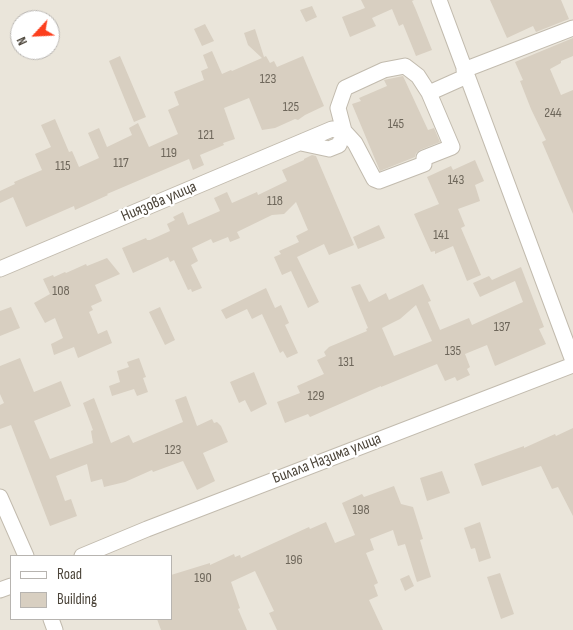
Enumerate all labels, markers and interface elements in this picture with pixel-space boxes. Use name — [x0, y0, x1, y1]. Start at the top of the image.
north arrow — [10, 10, 60, 60]
text: N — [13, 34, 31, 48]
house number: 123 — [260, 71, 276, 87]
house number: 125 — [283, 99, 299, 115]
house number: 244 — [544, 105, 562, 121]
house number: 145 — [388, 116, 404, 132]
house number: 121 — [198, 127, 214, 143]
house number: 119 — [161, 145, 177, 161]
house number: 117 — [113, 155, 129, 171]
house number: 115 — [55, 158, 71, 174]
house number: 143 — [448, 172, 464, 188]
street label: Ниязова улица — [118, 178, 200, 226]
house number: 118 — [267, 193, 283, 209]
house number: 141 — [433, 227, 449, 243]
house number: 108 — [52, 283, 70, 299]
house number: 137 — [494, 319, 510, 335]
house number: 135 — [445, 343, 461, 359]
house number: 131 — [338, 354, 354, 370]
house number: 129 — [307, 388, 325, 404]
street label: Билала Назима улица — [270, 429, 384, 489]
house number: 123 — [165, 442, 181, 458]
house number: 198 — [352, 502, 370, 518]
house number: 196 — [285, 552, 303, 568]
legend — [10, 555, 172, 620]
text: Road — [57, 565, 82, 584]
house number: 190 — [194, 570, 212, 586]
text: Building — [57, 590, 97, 609]

